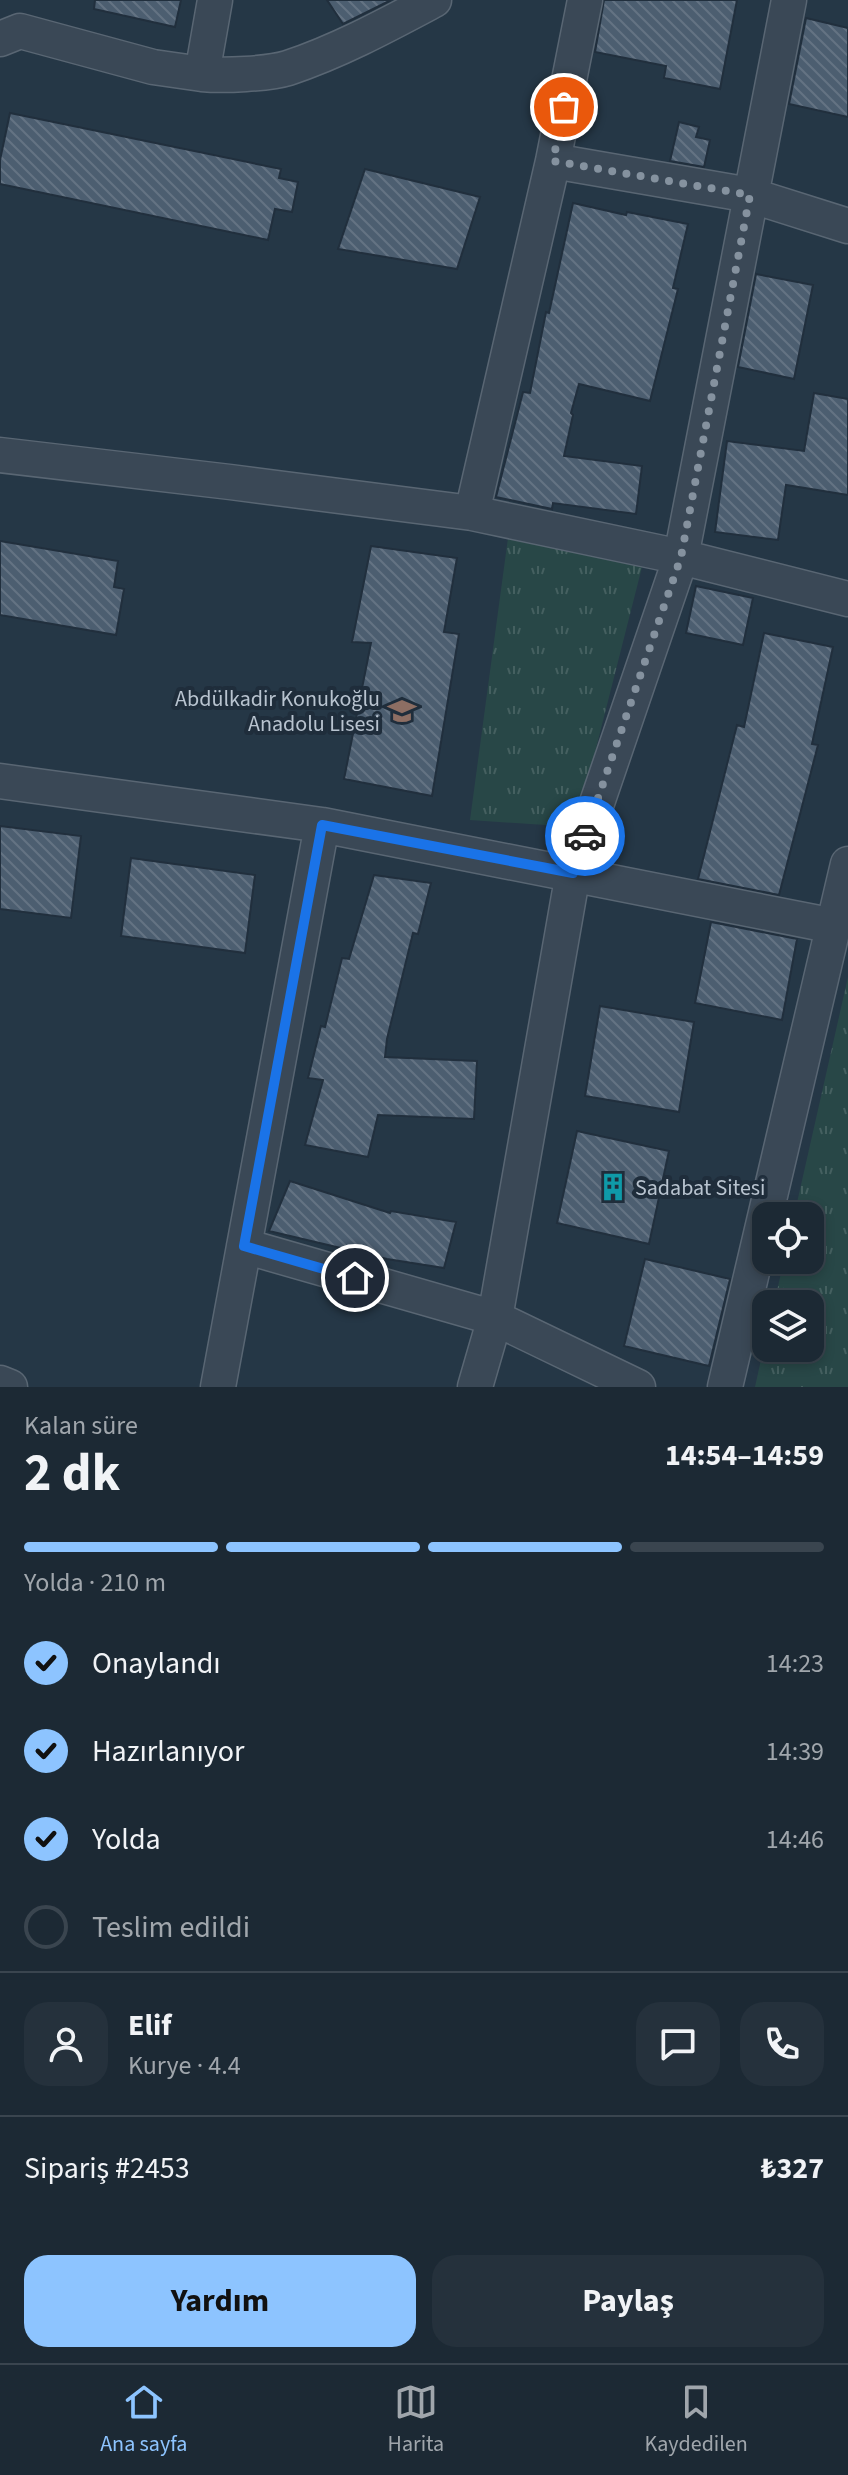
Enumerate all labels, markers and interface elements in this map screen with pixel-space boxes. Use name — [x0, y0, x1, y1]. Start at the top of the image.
pin — [530, 73, 598, 141]
icon: bag — [542, 85, 586, 129]
place label: Abdülkadir Konukoğlu Anadolu Lisesi — [175, 683, 380, 740]
school or university icon: Abdülkadir Konukoğlu Anadolu Lisesi — [387, 696, 417, 726]
courier — [545, 796, 625, 876]
icon: car — [563, 814, 607, 858]
building icon: Sadabat Sitesi — [598, 1172, 628, 1202]
place label: Sadabat Sitesi — [635, 1172, 765, 1204]
map controls — [752, 1202, 824, 1362]
button: locate — [752, 1202, 824, 1274]
pin — [321, 1244, 389, 1312]
icon: home — [333, 1256, 377, 1300]
button: layers — [752, 1290, 824, 1362]
text: Kalan süre — [24, 1407, 138, 1444]
text: 14:54–14:59 — [665, 1434, 824, 1477]
text: 2 dk — [24, 1437, 120, 1511]
text: Yolda · 210 m — [24, 1564, 166, 1601]
icon: check — [24, 1641, 68, 1685]
text: Onaylandı — [92, 1642, 221, 1685]
text: 14:23 — [766, 1645, 824, 1682]
icon: check — [24, 1729, 68, 1773]
text: Hazırlanıyor — [92, 1730, 244, 1773]
text: 14:39 — [766, 1733, 824, 1770]
icon: check — [24, 1817, 68, 1861]
text: Yolda — [92, 1818, 161, 1861]
text: 14:46 — [766, 1821, 824, 1858]
text: Teslim edildi — [92, 1906, 250, 1949]
button: person — [24, 2002, 108, 2086]
button: chat — [636, 2002, 720, 2086]
button: phone — [740, 2002, 824, 2086]
text: Elif — [128, 2004, 172, 2047]
text: Kurye · 4.4 — [128, 2047, 241, 2084]
text: Sipariş #2453 — [24, 2147, 190, 2190]
text: ₺327 — [761, 2147, 824, 2190]
button: Yardım — [24, 2255, 416, 2347]
button: Paylaş — [432, 2255, 824, 2347]
tab: Ana sayfa — [100, 2380, 187, 2460]
tab: Harita — [388, 2380, 444, 2460]
tab: Kaydedilen — [644, 2380, 748, 2460]

